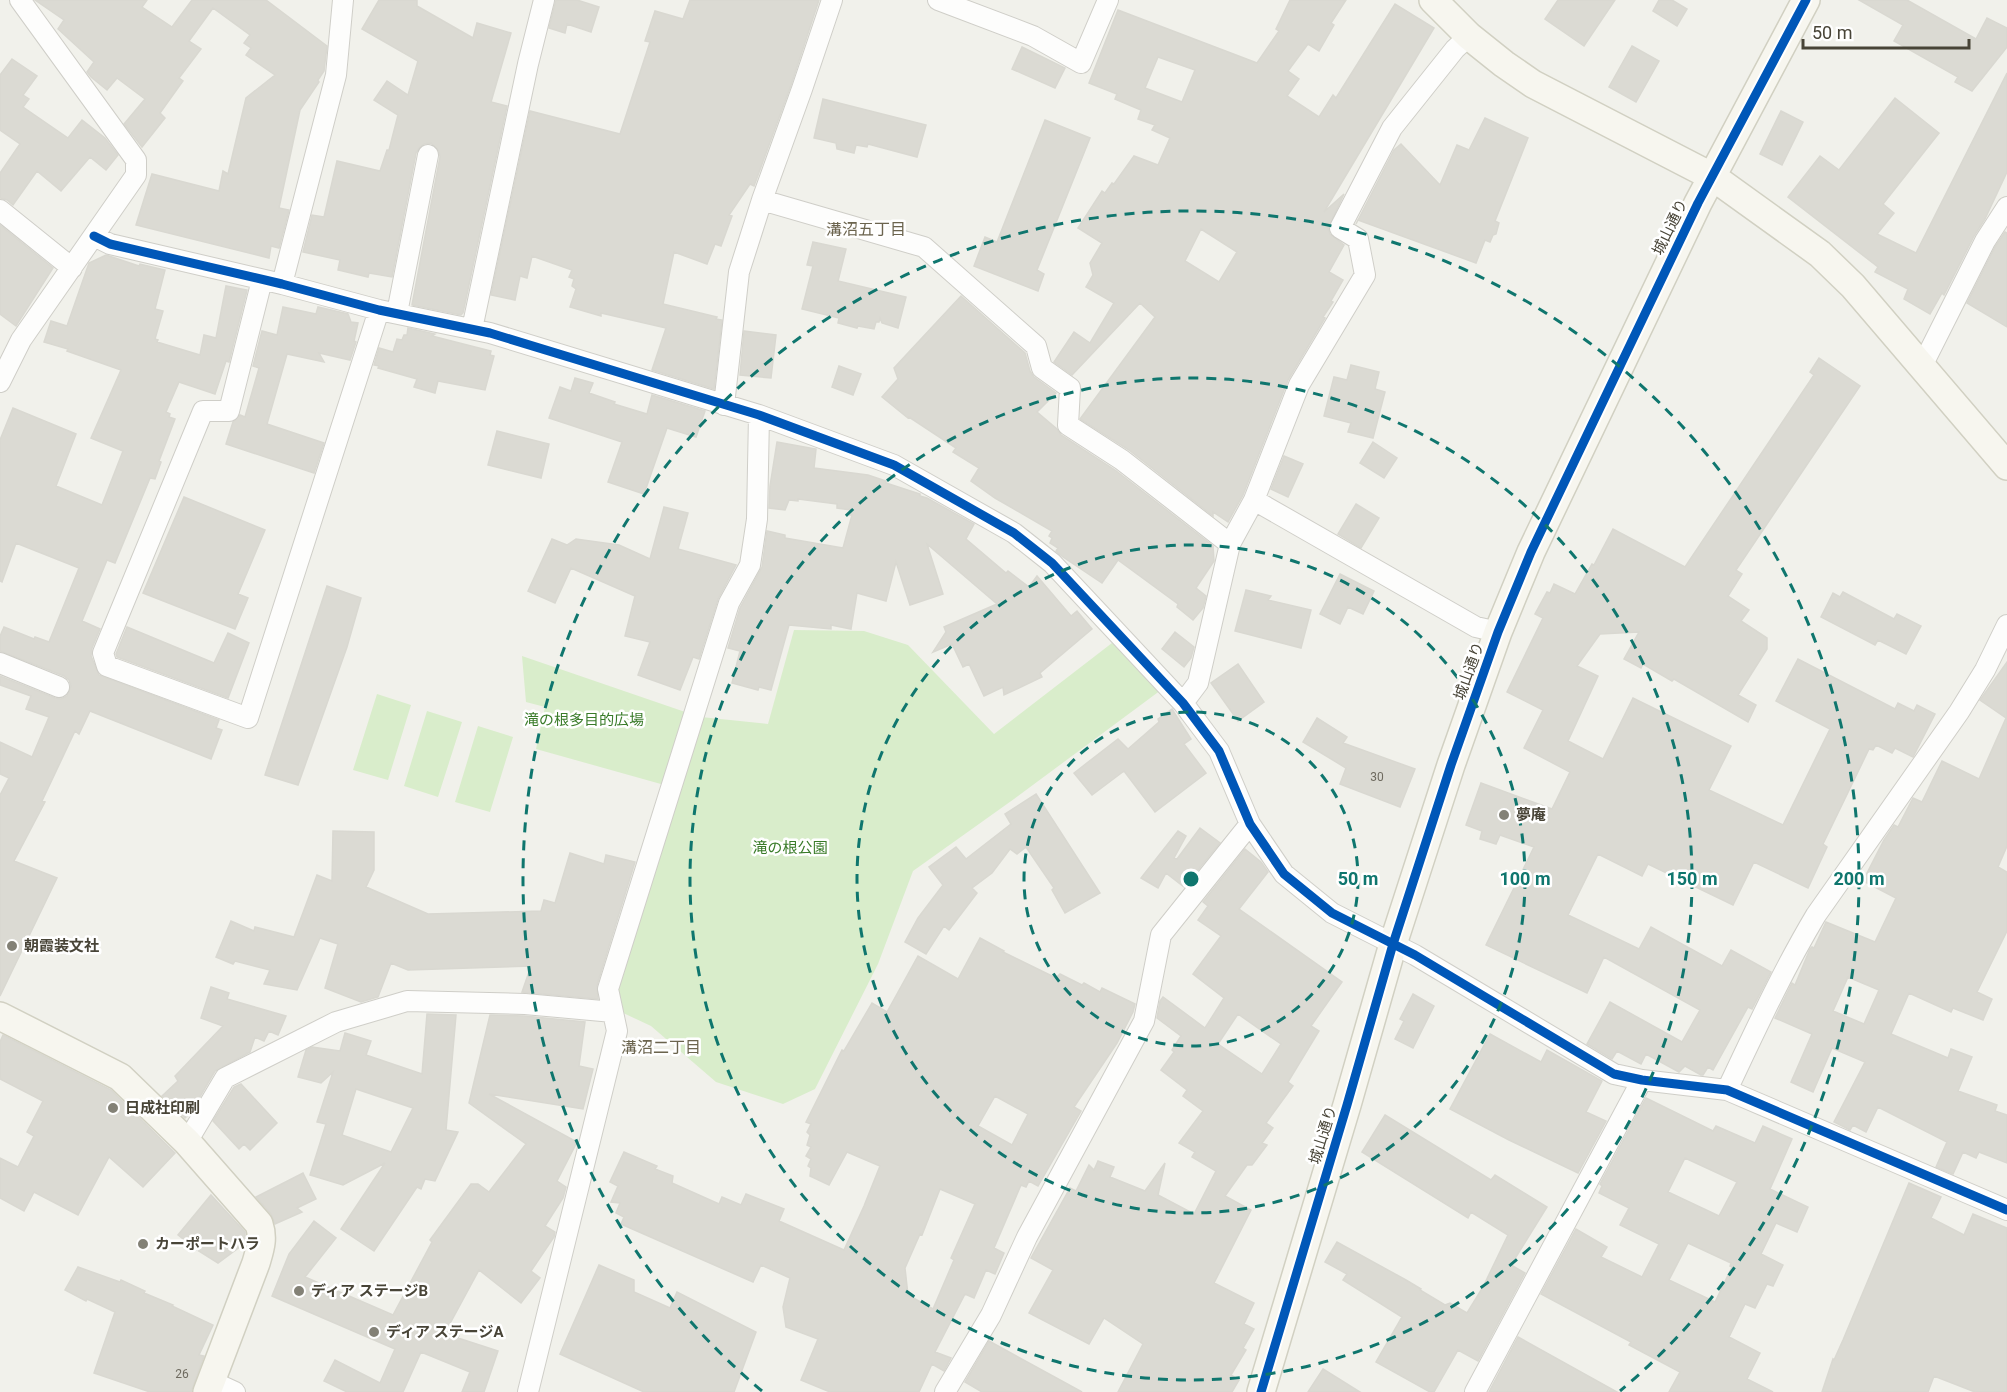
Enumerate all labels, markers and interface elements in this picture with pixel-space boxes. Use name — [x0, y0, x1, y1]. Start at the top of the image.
scale bar — [1803, 12, 1970, 50]
text: 50 m — [1812, 22, 1852, 43]
street label: 城山通り — [1649, 196, 1691, 258]
district label: 溝沼五丁目 — [826, 220, 906, 239]
street label: 城山通り — [1450, 640, 1488, 702]
park label: 滝の根多目的広場 — [524, 711, 644, 729]
house number: 30 — [1370, 770, 1384, 784]
place label: 夢庵 — [1516, 806, 1546, 824]
marker: 夢庵 — [1497, 808, 1511, 822]
park label: 滝の根公園 — [752, 839, 828, 857]
text: 50 m — [1338, 868, 1378, 889]
text: 100 m — [1499, 868, 1551, 889]
text: 150 m — [1666, 868, 1718, 889]
text: 200 m — [1833, 868, 1885, 889]
centre of rings — [1181, 869, 1201, 889]
place label: 朝霞装文社 — [24, 937, 99, 955]
marker: 朝霞装文社 — [5, 939, 19, 953]
district label: 溝沼二丁目 — [621, 1038, 701, 1057]
place label: 日成社印刷 — [125, 1099, 200, 1117]
marker: 日成社印刷 — [106, 1101, 120, 1115]
street label: 城山通り — [1306, 1104, 1340, 1166]
place label: カーポートハラ — [155, 1235, 260, 1253]
marker: カーポートハラ — [136, 1237, 150, 1251]
place label: ディア ステージB — [311, 1282, 428, 1300]
marker: ディア ステージB — [292, 1284, 306, 1298]
place label: ディア ステージA — [386, 1323, 504, 1341]
marker: ディア ステージA — [367, 1325, 381, 1339]
house number: 26 — [175, 1367, 189, 1381]

